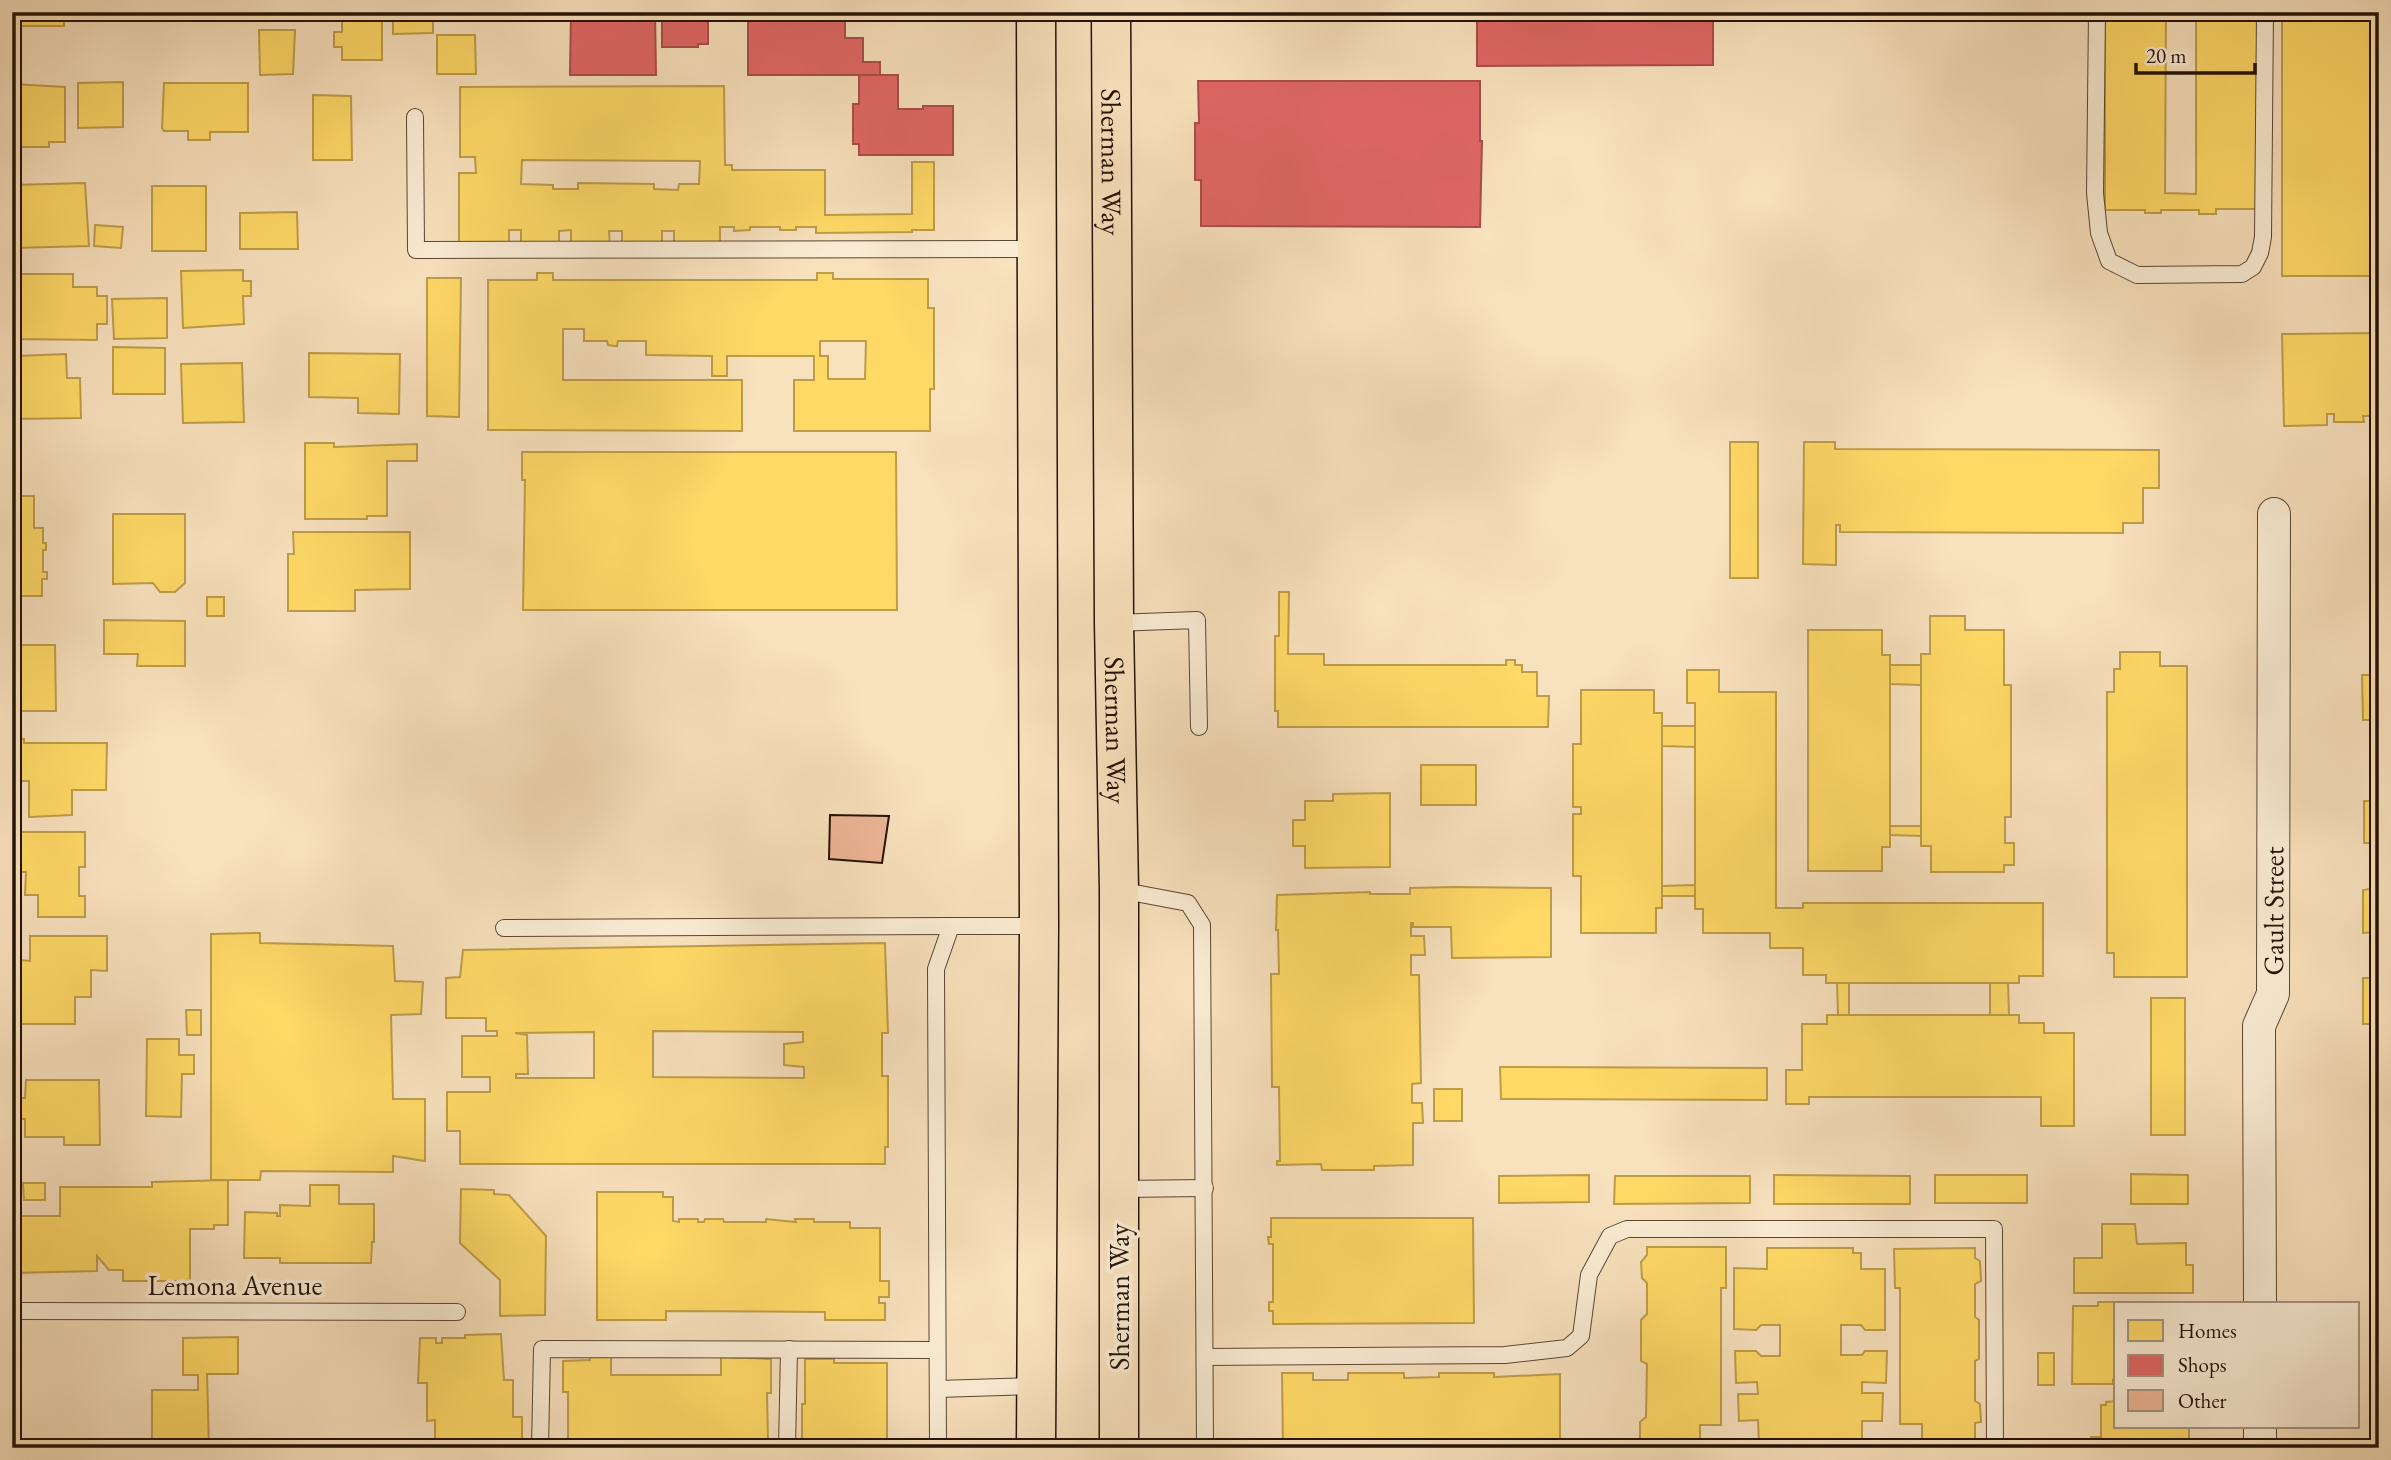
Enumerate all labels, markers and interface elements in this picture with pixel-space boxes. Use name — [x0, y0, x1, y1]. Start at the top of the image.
scale bar — [2136, 32, 2254, 76]
text: 20 m — [2146, 42, 2187, 69]
street label: Sherman Way — [1093, 88, 1130, 236]
street label: Sherman Way — [1097, 656, 1135, 805]
street label: Gault Street — [2255, 846, 2291, 975]
street label: Sherman Way — [1101, 1223, 1137, 1371]
street label: Lemona Avenue — [148, 1267, 322, 1303]
legend — [2114, 1302, 2360, 1428]
text: Homes — [2178, 1317, 2237, 1344]
text: Shops — [2178, 1351, 2227, 1378]
text: Other — [2178, 1387, 2227, 1414]

